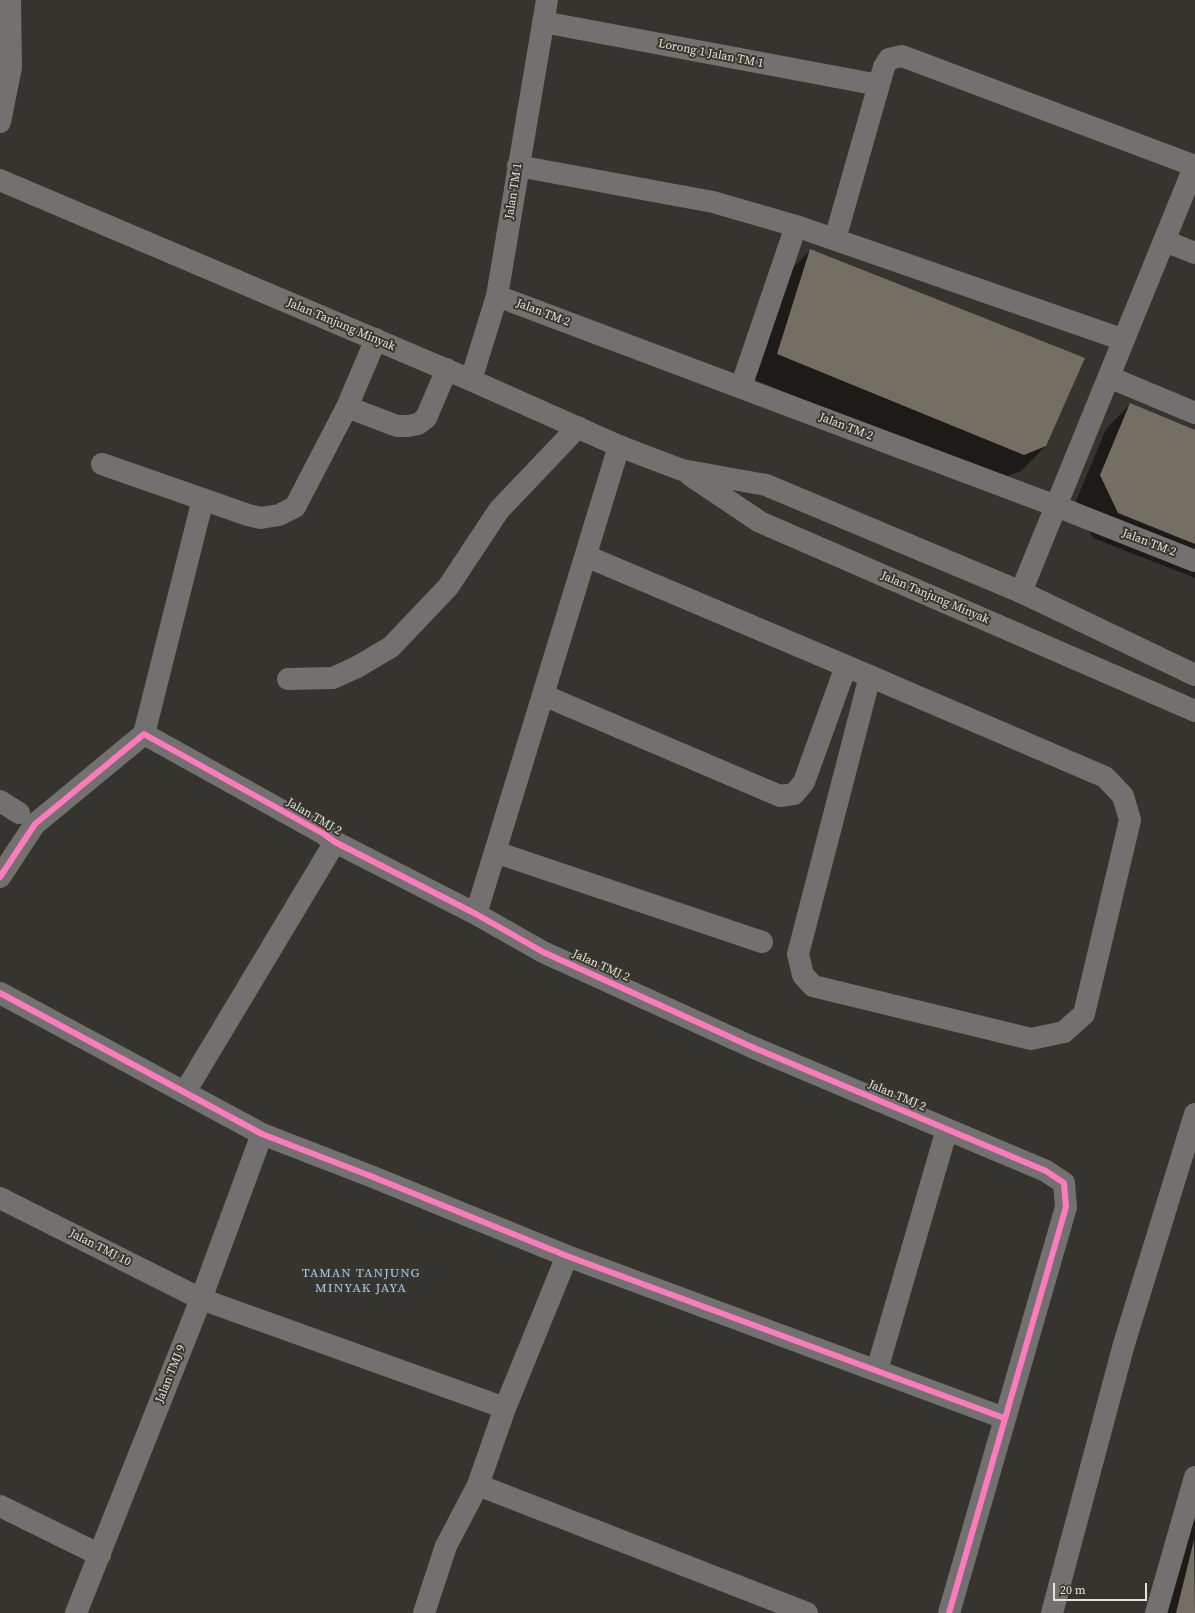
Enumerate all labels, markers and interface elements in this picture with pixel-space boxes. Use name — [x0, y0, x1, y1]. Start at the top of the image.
street label: Lorong 1 Jalan TM 1 — [657, 37, 765, 71]
street label: Jalan TM 1 — [502, 162, 526, 220]
street label: Jalan Tanjung Minyak — [285, 296, 397, 354]
street label: Jalan TM 2 — [514, 296, 572, 330]
street label: Jalan TM 2 — [817, 410, 875, 444]
street label: Jalan TM 2 — [1120, 526, 1178, 560]
street label: Jalan Tanjung Minyak — [879, 569, 991, 627]
street label: Jalan TMJ 2 — [284, 795, 344, 839]
street label: Jalan TMJ 2 — [570, 947, 632, 985]
street label: Jalan TMJ 2 — [866, 1077, 928, 1115]
street label: Jalan TMJ 10 — [67, 1226, 133, 1270]
district label: TAMAN TANJUNG MINYAK JAYA — [302, 1266, 420, 1297]
street label: Jalan TMJ 9 — [153, 1343, 189, 1405]
scale bar — [1055, 1575, 1149, 1601]
text: 20 m — [1060, 1582, 1086, 1598]

